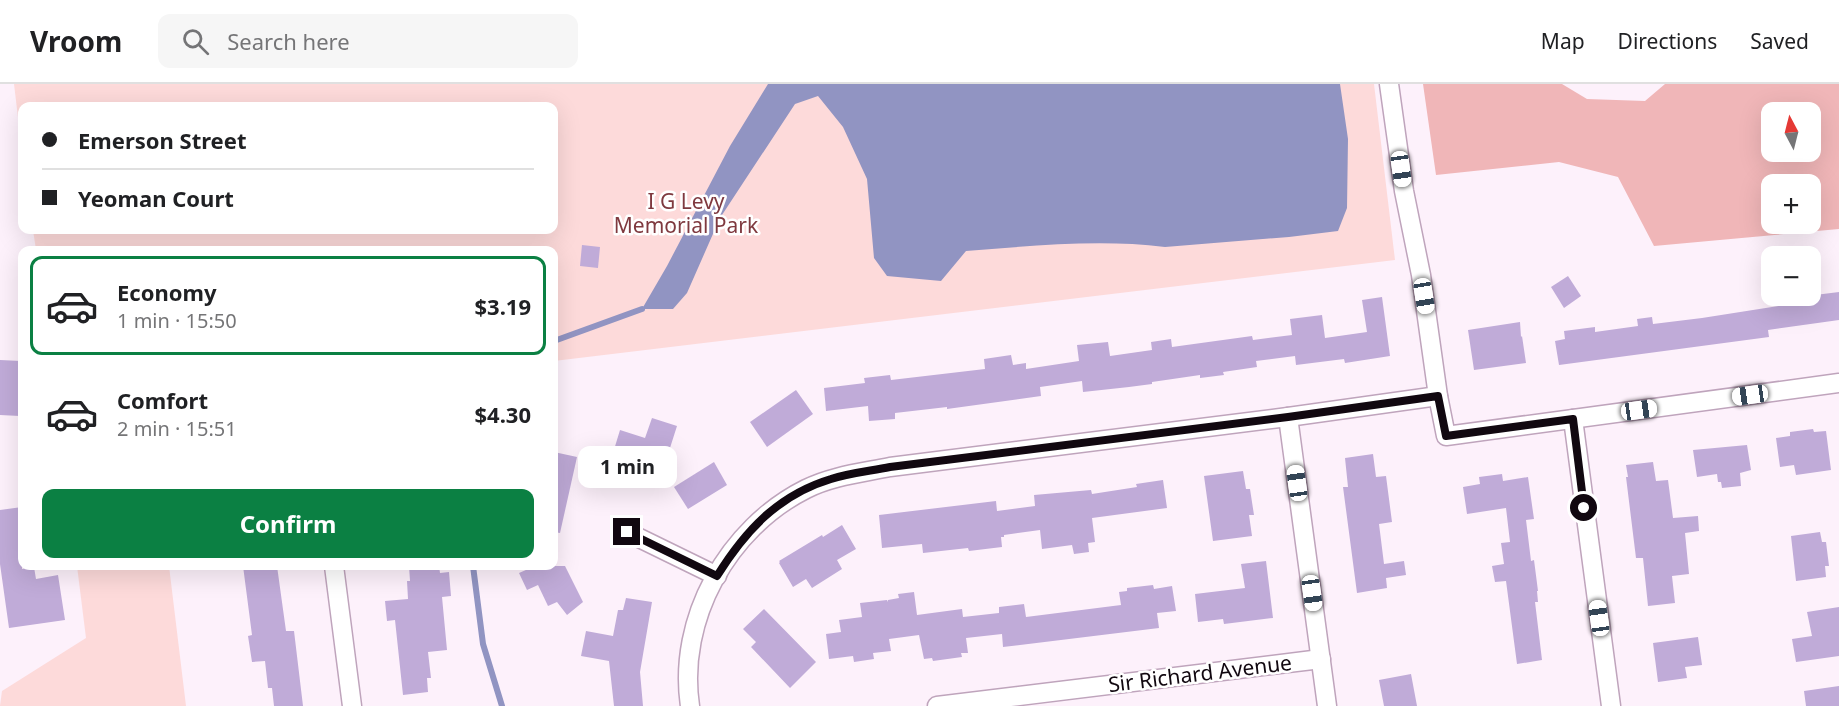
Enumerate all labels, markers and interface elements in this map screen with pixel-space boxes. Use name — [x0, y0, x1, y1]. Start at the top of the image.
search box — [158, 14, 578, 68]
text: Vroom — [30, 22, 122, 60]
icon: search — [179, 25, 212, 58]
text: Search here — [227, 26, 350, 56]
text: Map — [1541, 27, 1585, 55]
text: Directions — [1618, 27, 1717, 55]
text: Saved — [1750, 27, 1809, 55]
north arrow — [1761, 102, 1821, 162]
map controls — [1761, 102, 1821, 306]
text: Emerson Street — [78, 125, 246, 155]
car — [1390, 150, 1412, 188]
button: + — [1761, 174, 1821, 234]
text: Yeoman Court — [78, 183, 234, 213]
park label: I G Levy Memorial Park — [614, 187, 759, 239]
button: − — [1761, 246, 1821, 306]
text: Economy — [117, 277, 216, 307]
car — [1412, 277, 1436, 315]
icon: car — [45, 279, 99, 333]
text: $3.19 — [474, 291, 531, 321]
text: 1 min · 15:50 — [117, 307, 237, 334]
car — [1731, 384, 1769, 406]
text: Comfort — [117, 385, 208, 415]
icon: car — [45, 387, 99, 441]
text: $4.30 — [474, 399, 531, 429]
car — [1620, 399, 1658, 421]
text: 2 min · 15:51 — [117, 415, 237, 442]
callout: 1 min — [578, 445, 676, 487]
text: 1 min — [600, 453, 655, 480]
car — [1286, 464, 1308, 502]
button: Confirm — [42, 489, 534, 558]
route start — [1570, 494, 1597, 521]
route end — [613, 518, 640, 545]
car — [1301, 574, 1323, 612]
car — [1588, 599, 1610, 637]
street label: Sir Richard Avenue — [1106, 648, 1293, 698]

